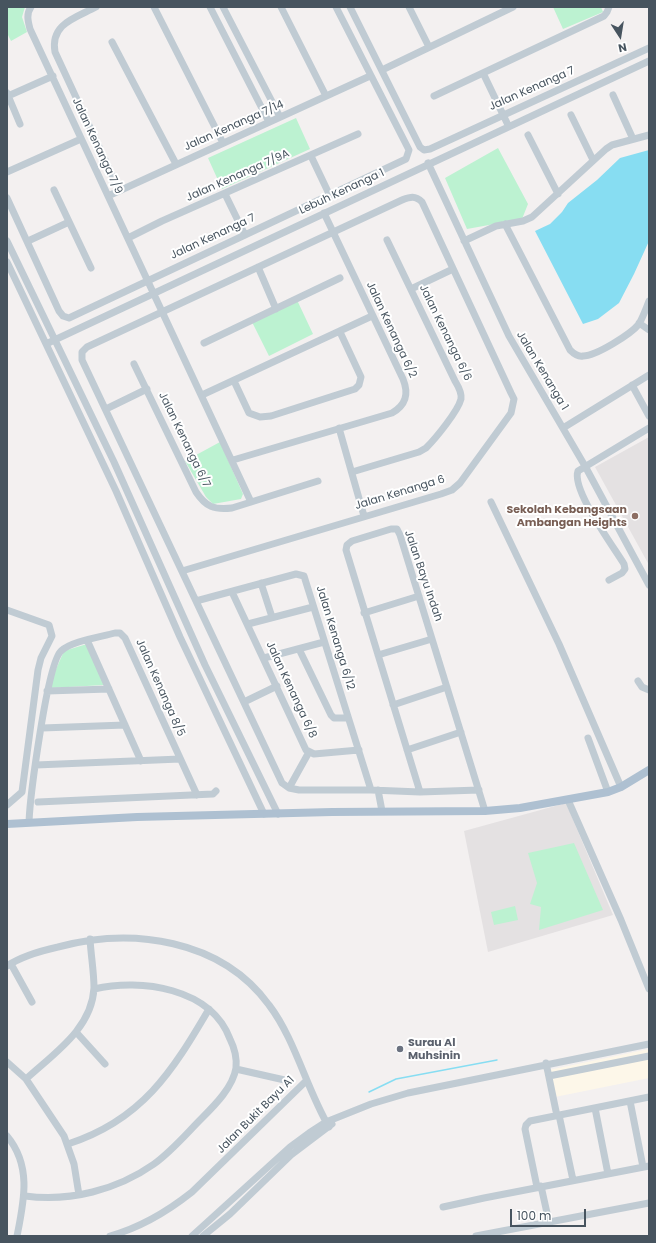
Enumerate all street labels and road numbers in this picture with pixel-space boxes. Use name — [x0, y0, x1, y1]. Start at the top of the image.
street label: Jalan Kenanga 7 — [487, 64, 577, 114]
street label: Jalan Kenanga 7/9 — [69, 96, 125, 196]
street label: Jalan Kenanga 7/14 — [182, 98, 286, 154]
street label: Jalan Kenanga 7/9A — [184, 147, 292, 205]
street label: Lebuh Kenanga 1 — [297, 167, 387, 217]
street label: Jalan Kenanga 7 — [168, 212, 258, 262]
street label: Jalan Kenanga 6/2 — [363, 280, 419, 380]
street label: Jalan Kenanga 6/6 — [416, 283, 474, 383]
street label: Jalan Kenanga 1 — [513, 329, 571, 413]
street label: Jalan Kenanga 6/7 — [155, 390, 213, 490]
street label: Jalan Kenanga 6 — [354, 473, 446, 513]
street label: Jalan Bayu Indah — [401, 529, 445, 623]
street label: Jalan Kenanga 6/12 — [313, 584, 357, 692]
street label: Jalan Kenanga 8/5 — [133, 637, 187, 739]
street label: Jalan Kenanga 6/8 — [263, 640, 319, 740]
street label: Jalan Bukit Bayu A1 — [215, 1074, 297, 1156]

